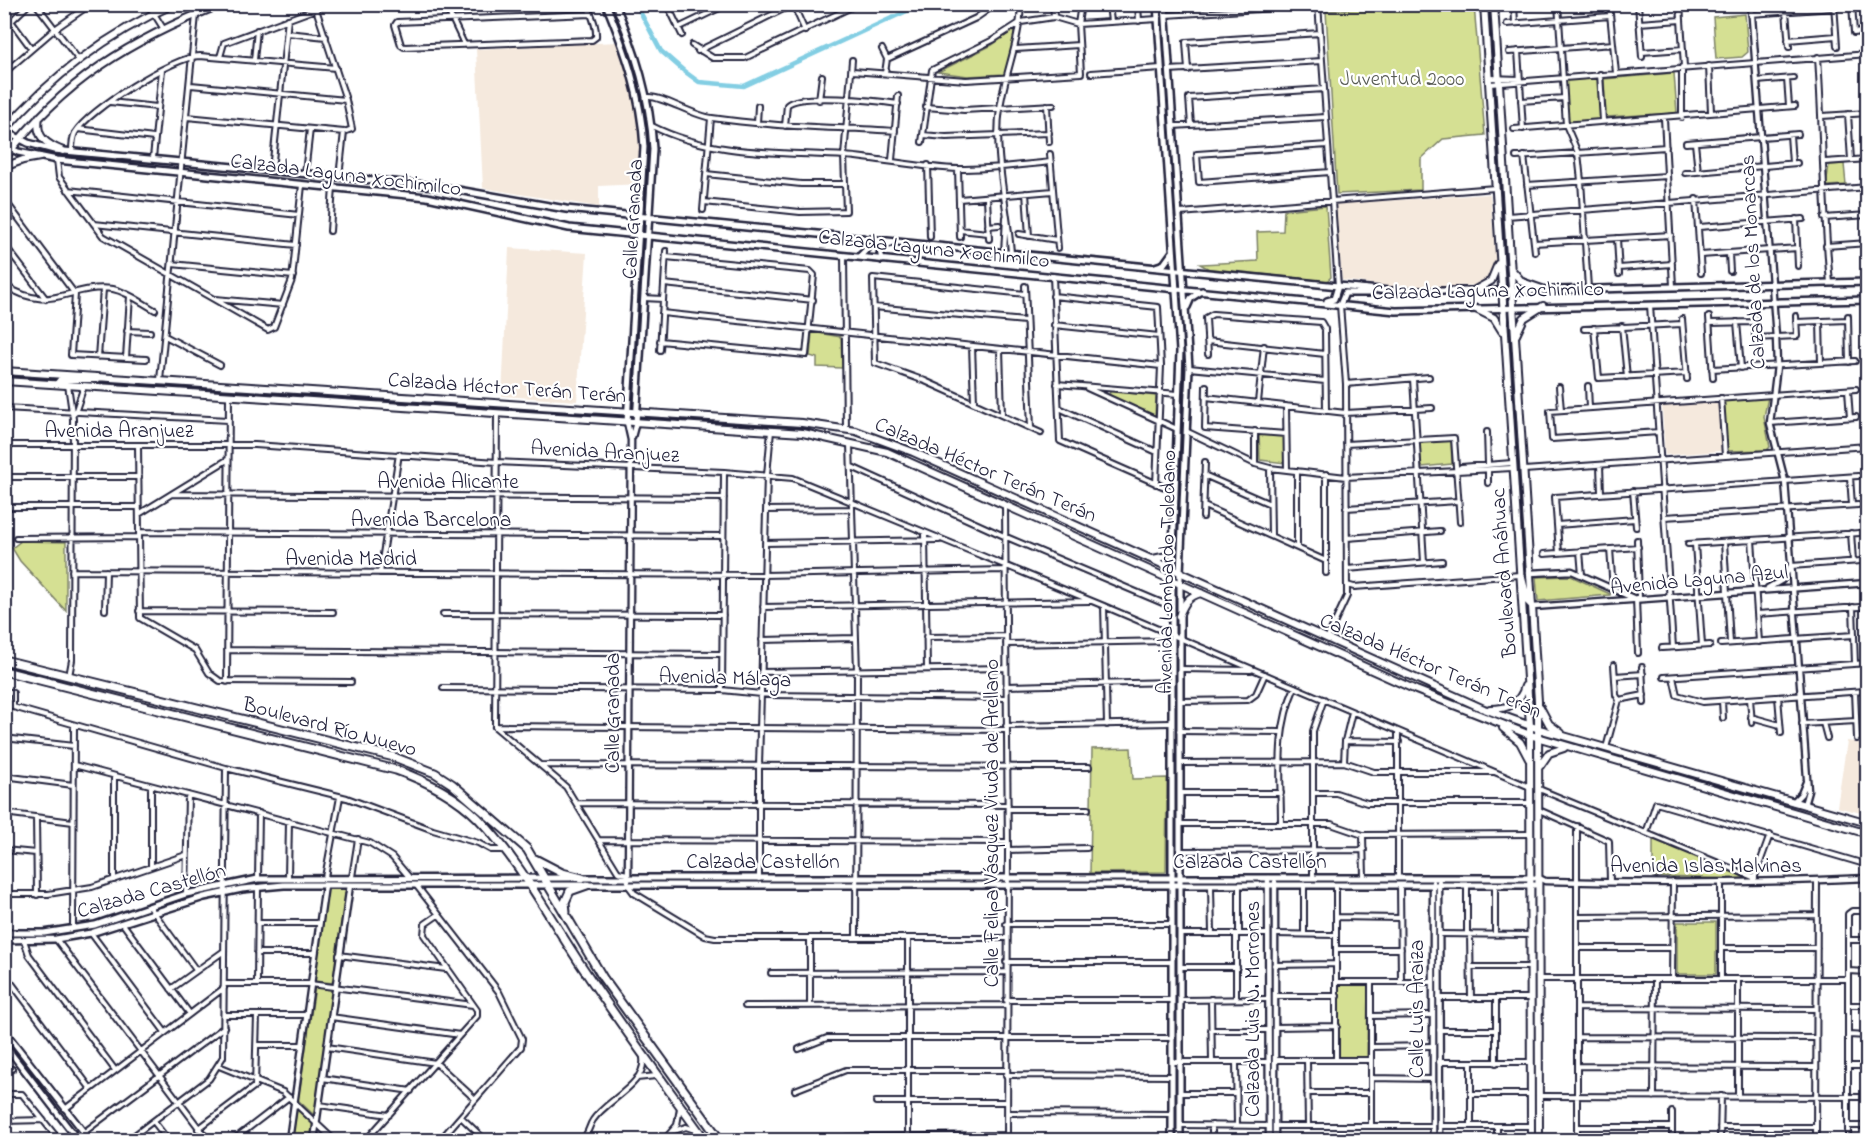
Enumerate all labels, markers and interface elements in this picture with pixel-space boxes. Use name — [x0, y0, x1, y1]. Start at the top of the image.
park label: Juventud 2000 — [1340, 65, 1464, 95]
street label: Calzada Laguna Xochimilco — [228, 147, 463, 207]
street label: Calzada de los Monarcas — [1733, 154, 1775, 370]
street label: Calle Granada — [616, 158, 652, 280]
street label: Calzada Laguna Xochimilco — [816, 223, 1051, 279]
street label: Calzada Laguna Xochimilco — [1372, 275, 1605, 311]
street label: Calzada Héctor Terán Terán — [387, 366, 627, 412]
street label: Calzada Héctor Terán Terán — [869, 410, 1101, 531]
street label: Avenida Aranjuez — [44, 417, 194, 447]
street label: Avenida Aranjuez — [530, 434, 680, 472]
street label: Avenida Lombardo Toledano — [1151, 450, 1185, 694]
street label: Avenida Alicante — [377, 468, 519, 498]
street label: Boulevard Anáhuac — [1484, 487, 1526, 659]
street label: Avenida Barcelona — [351, 506, 511, 536]
street label: Avenida Madrid — [285, 545, 417, 575]
street label: Avenida Laguna Azul — [1609, 558, 1789, 606]
street label: Calzada Héctor Terán Terán — [1314, 606, 1546, 727]
street label: Calle Granada — [599, 653, 629, 773]
street label: Calle Felipa Vásquez Viuda de Arellano — [978, 659, 1008, 987]
street label: Avenida Málaga — [658, 662, 792, 698]
street label: Boulevard Río Nuevo — [238, 690, 420, 766]
street label: Calzada Castellón — [686, 848, 840, 878]
street label: Calzada Castellón — [1173, 848, 1327, 878]
street label: Avenida Islas Malvinas — [1610, 852, 1802, 882]
street label: Calzada Castellón — [74, 856, 229, 927]
street label: Calzada Luis N. Morrones — [1239, 901, 1269, 1117]
street label: Calle Luis Araiza — [1403, 940, 1433, 1078]

